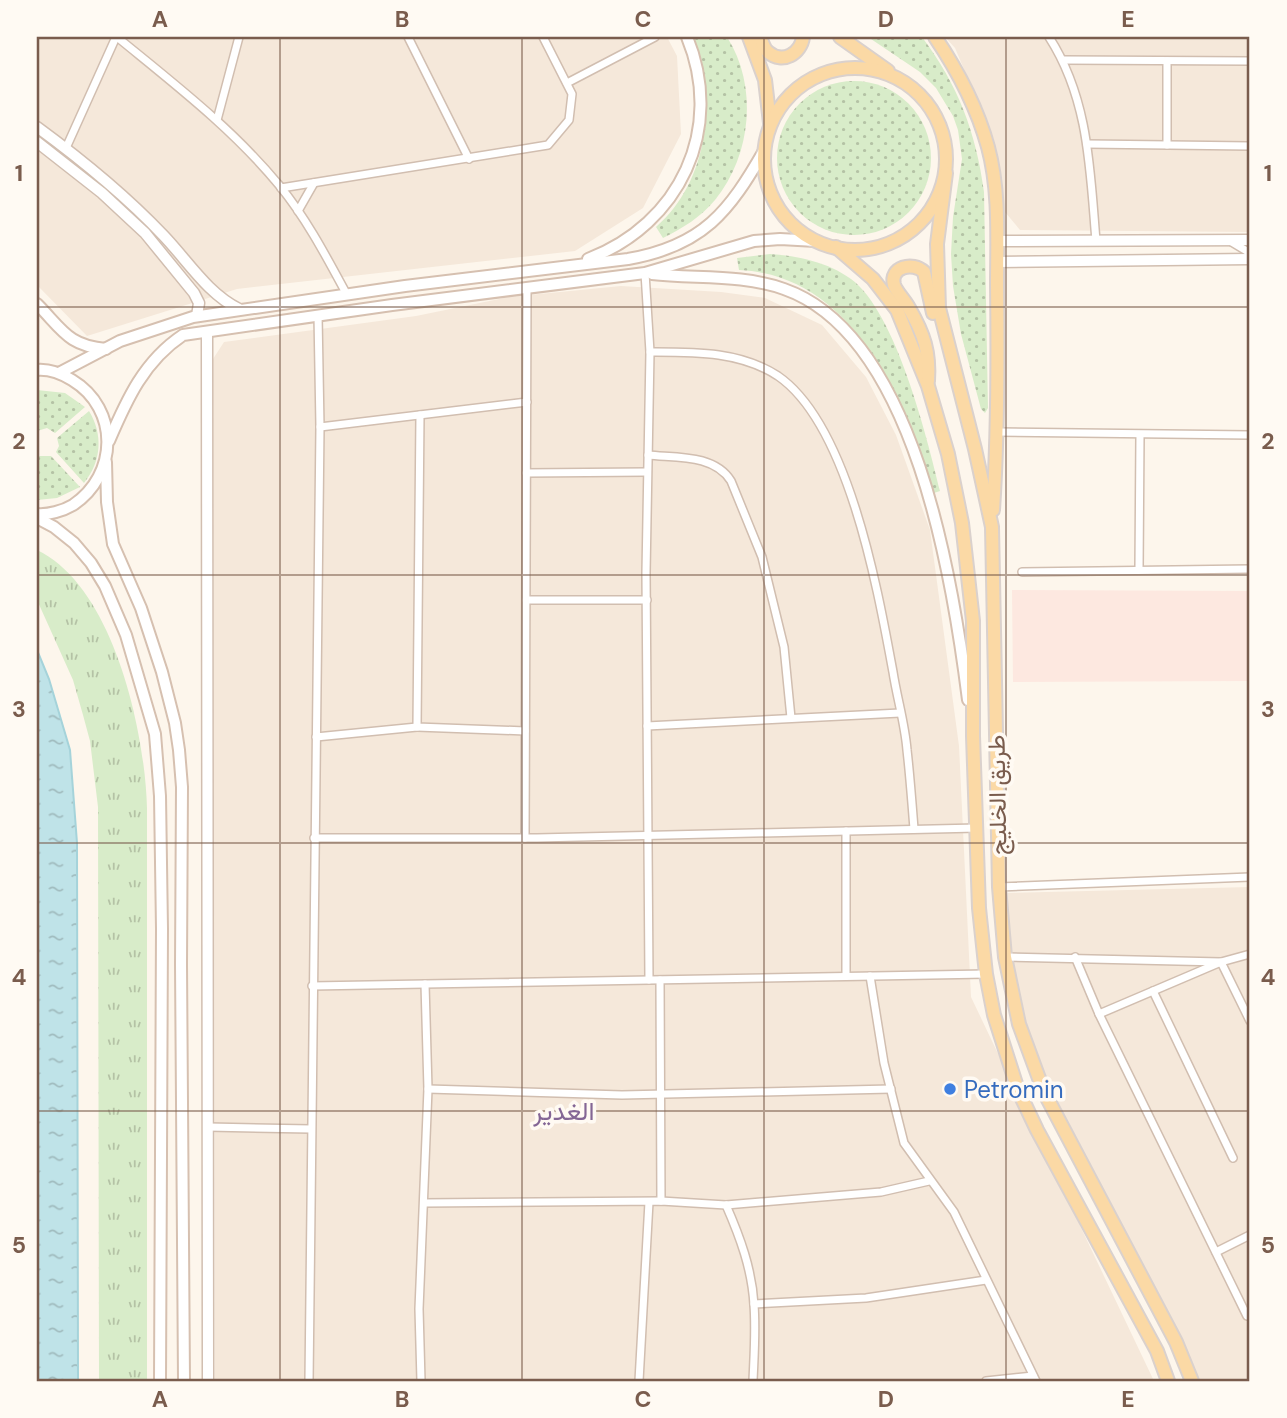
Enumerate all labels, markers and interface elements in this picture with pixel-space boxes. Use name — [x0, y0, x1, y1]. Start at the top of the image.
text: A — [152, 4, 168, 34]
text: B — [395, 4, 409, 34]
text: C — [635, 4, 651, 34]
text: D — [878, 4, 894, 34]
text: E — [1121, 4, 1135, 34]
text: 1 — [15, 158, 23, 188]
text: 1 — [1264, 158, 1272, 188]
text: 2 — [12, 426, 26, 456]
text: 2 — [1261, 426, 1275, 456]
text: 3 — [12, 694, 26, 724]
text: 3 — [1261, 694, 1275, 724]
street label: طريق الخليج — [980, 735, 1016, 855]
text: 4 — [12, 962, 27, 992]
text: 4 — [1261, 962, 1276, 992]
place label: Petromin — [964, 1074, 1063, 1105]
marker: Petromin — [942, 1081, 958, 1097]
district label: الغدير — [532, 1094, 595, 1128]
text: 5 — [12, 1230, 26, 1260]
text: 5 — [1261, 1230, 1275, 1260]
text: A — [152, 1384, 168, 1414]
text: B — [395, 1384, 409, 1414]
text: C — [635, 1384, 651, 1414]
text: D — [878, 1384, 894, 1414]
text: E — [1121, 1384, 1135, 1414]

